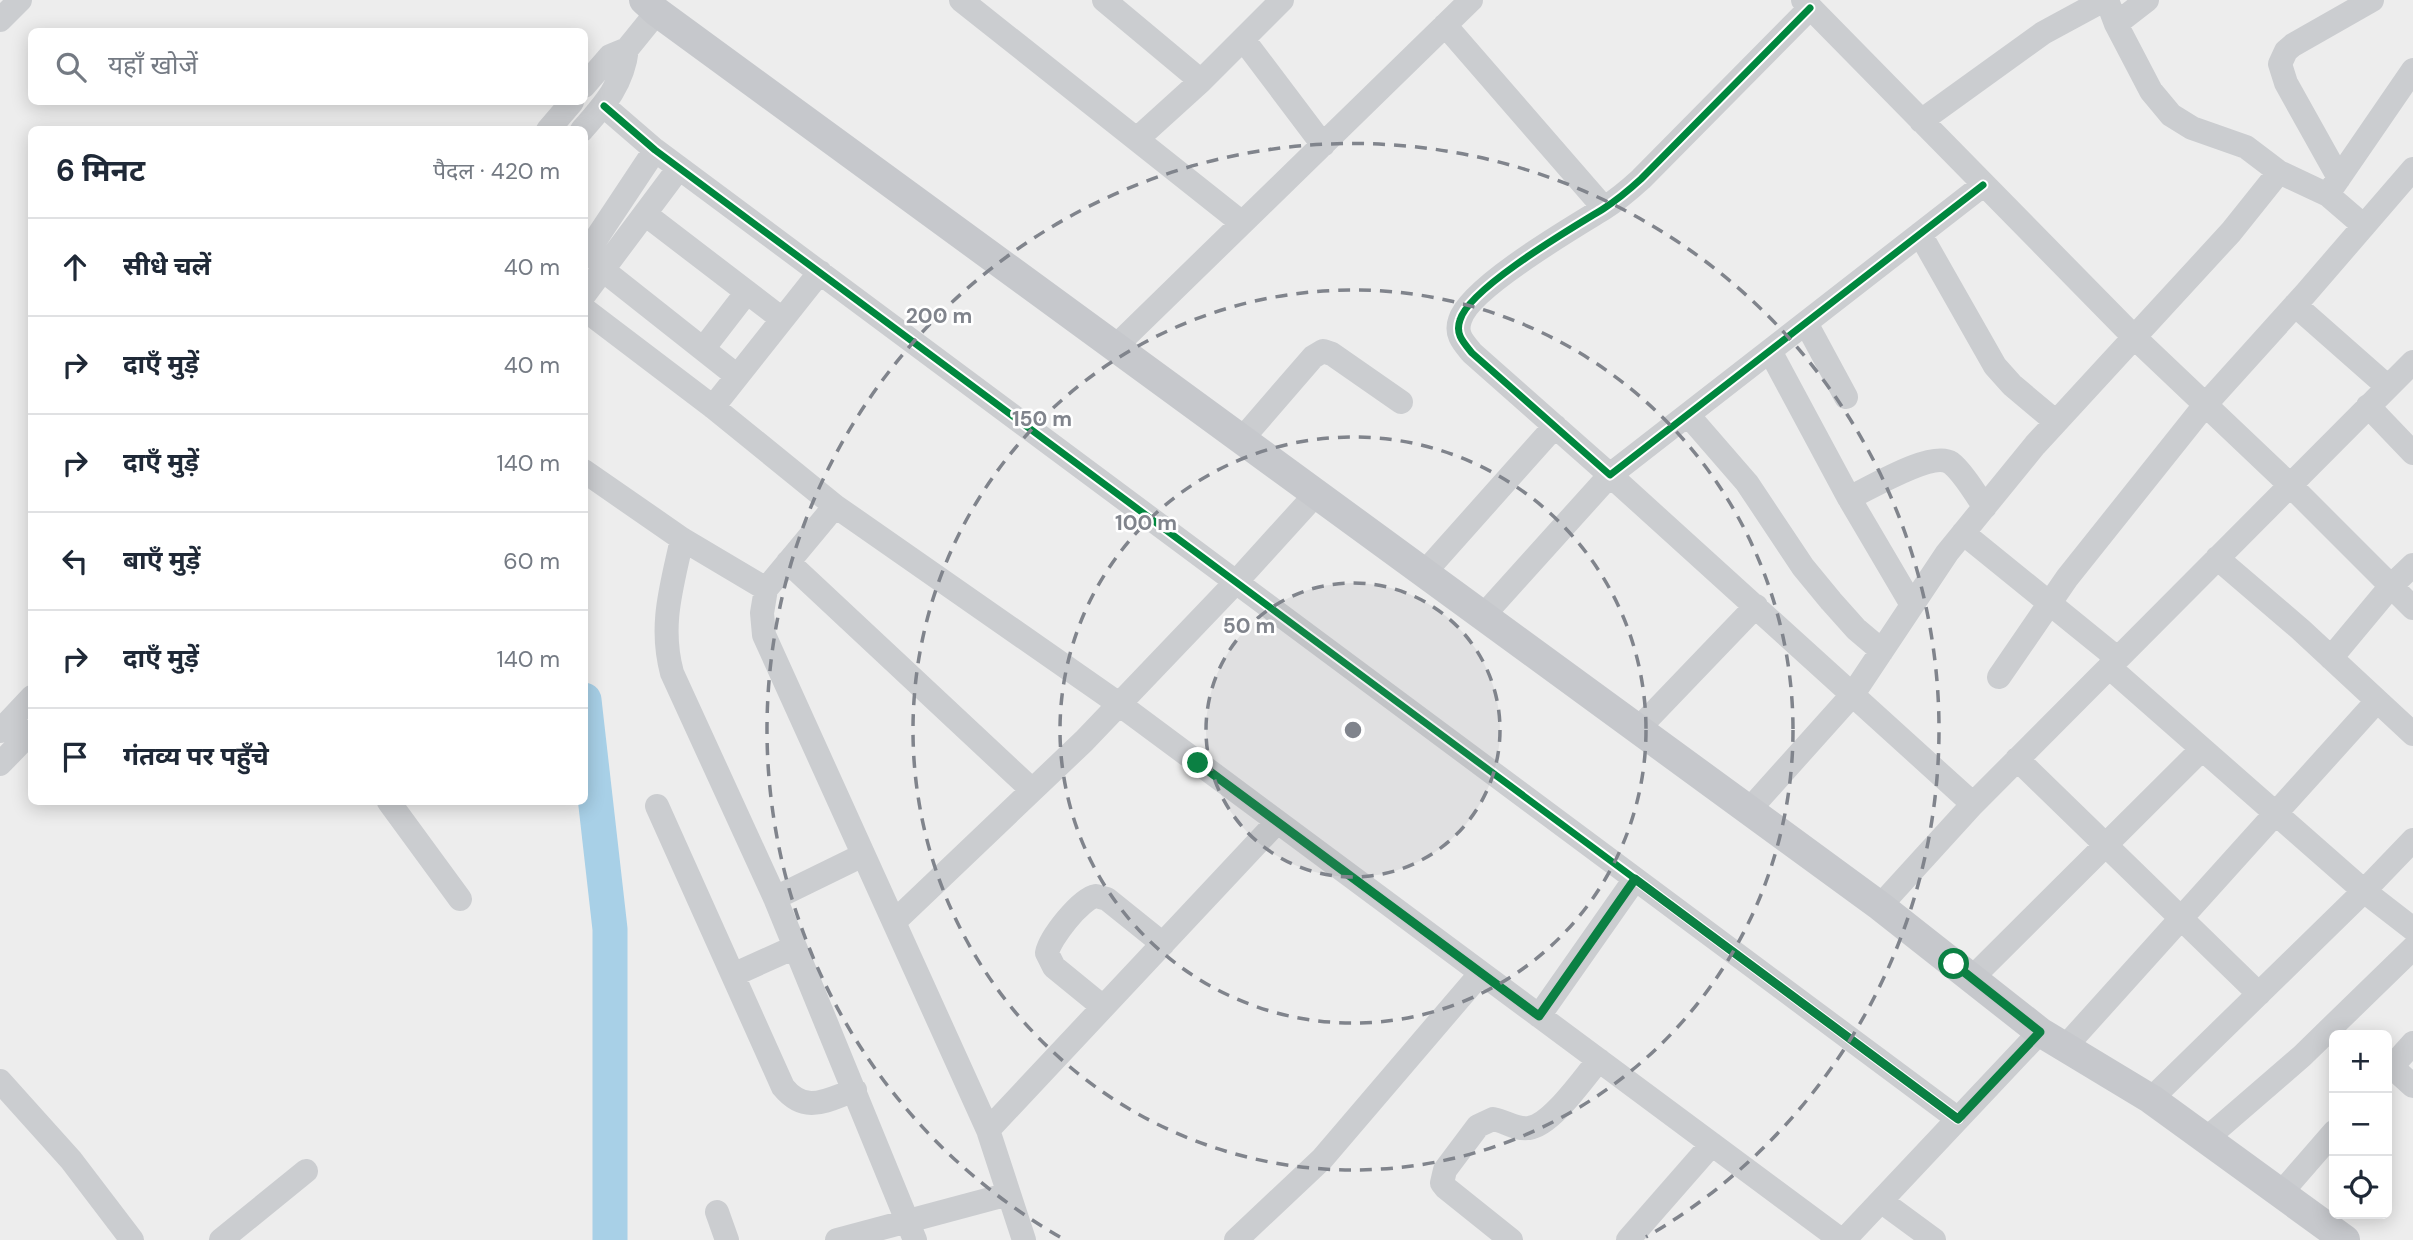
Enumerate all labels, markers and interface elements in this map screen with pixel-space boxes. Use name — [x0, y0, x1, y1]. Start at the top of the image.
search box — [28, 28, 588, 105]
icon: search — [52, 48, 90, 86]
text: यहाँ खोजें — [108, 48, 198, 82]
text: 6 मिनट — [56, 151, 145, 190]
text: पैदल · 420 m — [433, 156, 560, 186]
icon: ahead — [56, 248, 94, 286]
text: सीधे चलें — [123, 249, 211, 283]
text: 40 m — [504, 252, 560, 282]
text: 200 m — [906, 302, 972, 330]
icon: right — [56, 346, 94, 384]
text: दाएँ मुड़ें — [123, 347, 199, 381]
text: 40 m — [504, 350, 560, 380]
text: 150 m — [1012, 405, 1072, 433]
icon: right — [56, 444, 94, 482]
text: दाएँ मुड़ें — [123, 445, 199, 479]
text: 140 m — [497, 448, 560, 478]
text: 100 m — [1115, 509, 1177, 537]
icon: left — [56, 542, 94, 580]
text: बाएँ मुड़ें — [123, 543, 200, 577]
text: 60 m — [503, 546, 560, 576]
text: 50 m — [1223, 612, 1275, 640]
icon: right — [56, 640, 94, 678]
text: दाएँ मुड़ें — [123, 641, 199, 675]
text: 140 m — [497, 644, 560, 674]
centre of rings — [1341, 718, 1365, 742]
icon: arrive — [56, 738, 94, 776]
text: गंतव्य पर पहुँचे — [123, 739, 269, 773]
route end — [1182, 747, 1213, 778]
route start — [1938, 948, 1969, 979]
map controls — [2329, 1030, 2392, 1219]
button: + — [2329, 1030, 2392, 1093]
button: − — [2329, 1093, 2392, 1156]
button: locate — [2329, 1156, 2392, 1219]

